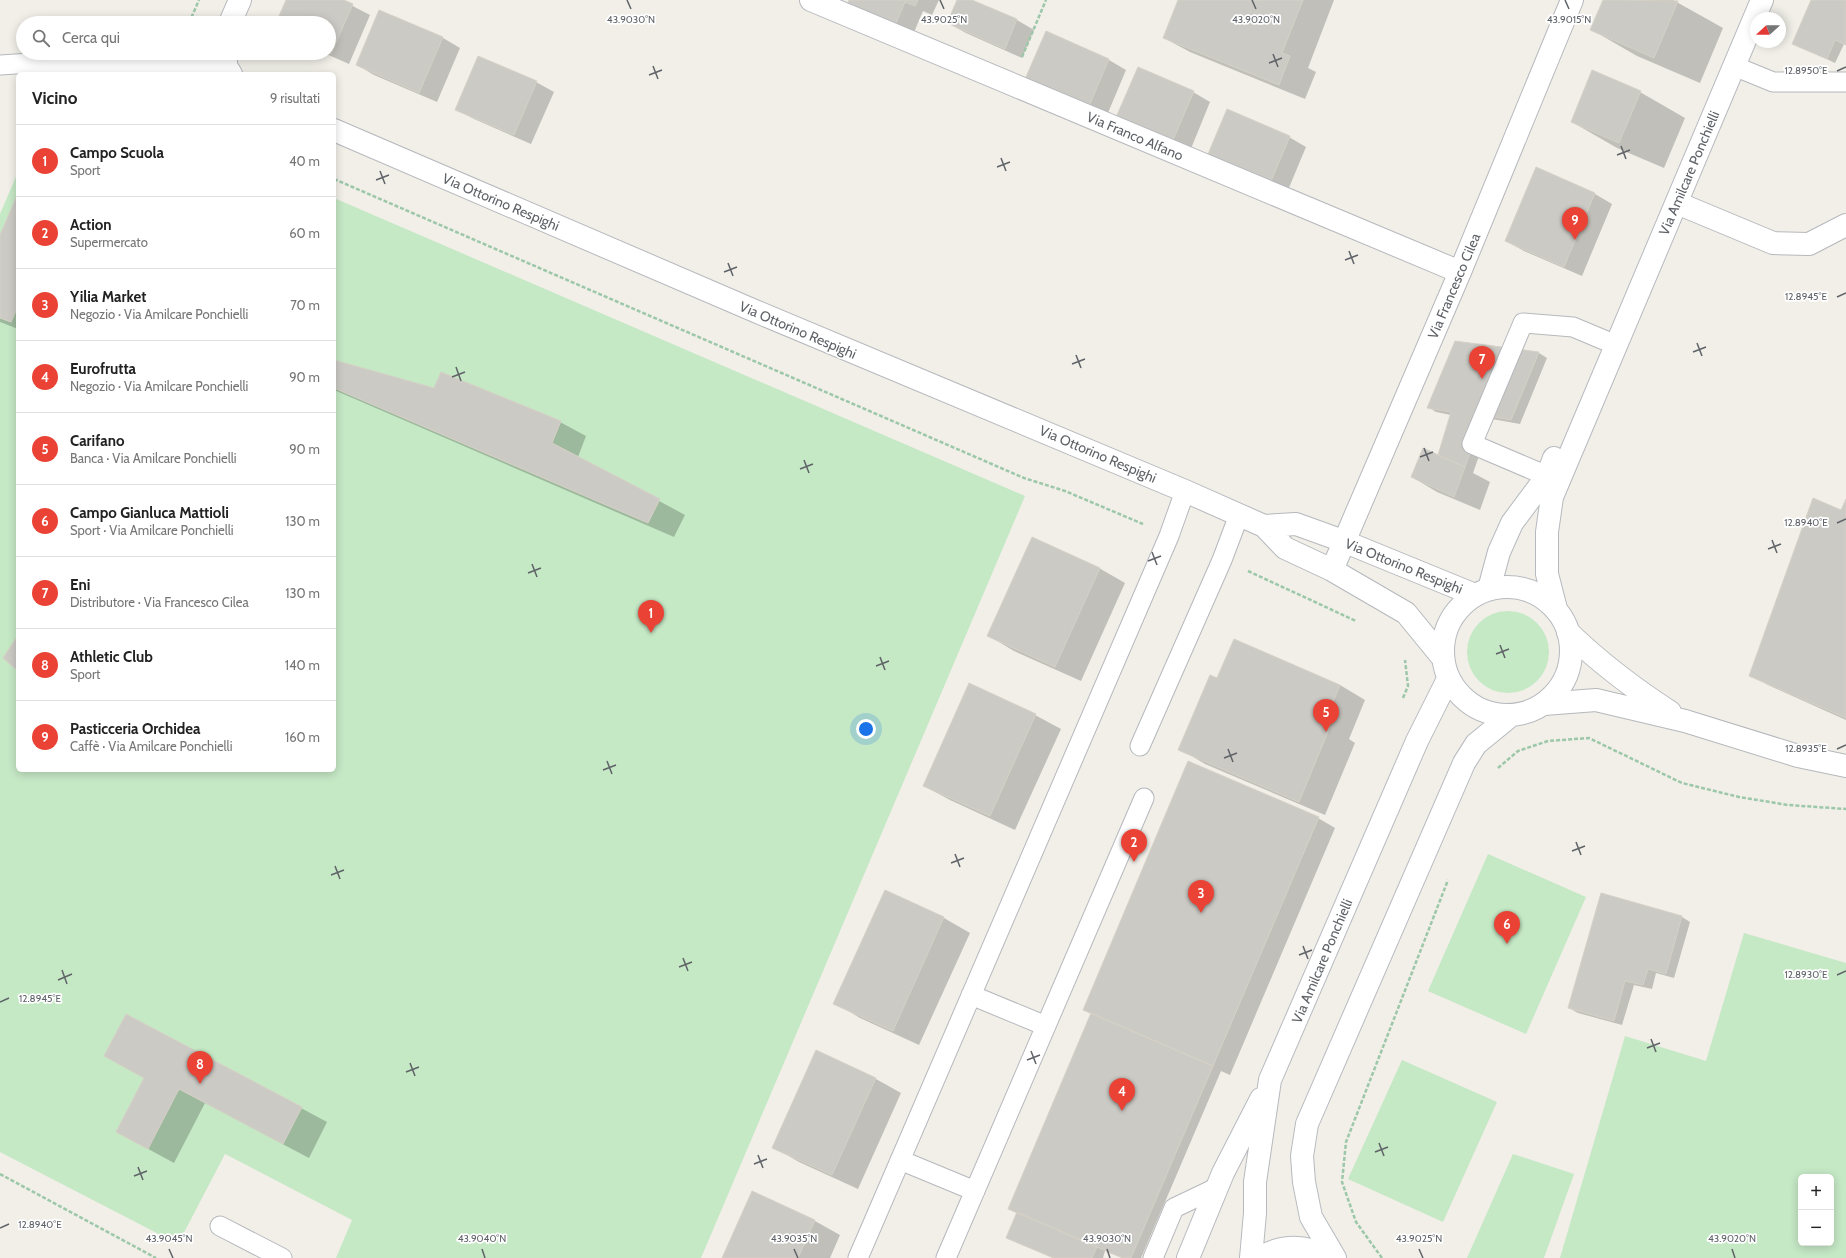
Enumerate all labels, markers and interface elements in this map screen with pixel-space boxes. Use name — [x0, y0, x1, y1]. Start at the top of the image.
north arrow — [1750, 12, 1786, 48]
text: 43.9030°N — [607, 13, 655, 26]
text: 43.9025°N — [921, 13, 967, 26]
text: 43.9020°N — [1232, 13, 1280, 26]
text: 43.9015°N — [1547, 13, 1591, 26]
search box — [16, 16, 336, 60]
icon: search — [30, 27, 52, 49]
text: Cerca qui — [62, 29, 120, 47]
text: 12.8950°E — [1784, 64, 1828, 77]
text: Vicino — [32, 88, 77, 108]
text: 9 risultati — [270, 90, 320, 106]
street label: Via Franco Alfano — [1084, 108, 1186, 165]
street label: Via Amilcare Ponchielli — [1655, 108, 1723, 238]
text: Campo Scuola — [70, 144, 164, 162]
text: 1 — [43, 153, 47, 169]
text: 40 m — [289, 153, 320, 169]
text: Sport — [70, 162, 100, 178]
street label: Via Ottorino Respighi — [440, 169, 562, 235]
pin: 9 — [1562, 207, 1588, 240]
text: Action — [70, 216, 112, 234]
text: 2 — [42, 225, 48, 241]
text: 60 m — [289, 225, 320, 241]
street label: Via Francesco Cilea — [1424, 230, 1484, 342]
text: Supermercato — [70, 234, 148, 250]
text: Yilia Market — [70, 288, 146, 306]
text: 12.8945°E — [1785, 290, 1827, 303]
text: 3 — [41, 297, 49, 313]
text: 70 m — [290, 297, 320, 313]
street label: Via Ottorino Respighi — [737, 297, 859, 363]
text: Negozio · Via Amilcare Ponchielli — [70, 306, 248, 322]
pin: 7 — [1469, 346, 1495, 379]
text: Eurofrutta — [70, 360, 136, 378]
text: 4 — [41, 369, 49, 385]
text: 90 m — [289, 369, 320, 385]
text: Negozio · Via Amilcare Ponchielli — [70, 378, 248, 394]
street label: Via Ottorino Respighi — [1037, 421, 1159, 487]
text: Carifano — [70, 432, 125, 450]
text: 5 — [42, 441, 48, 457]
text: 90 m — [289, 441, 320, 457]
text: Banca · Via Amilcare Ponchielli — [70, 450, 237, 466]
text: Campo Gianluca Mattioli — [70, 504, 229, 522]
text: 6 — [41, 513, 49, 529]
text: 130 m — [285, 513, 320, 529]
text: 12.8940°E — [1784, 516, 1828, 529]
text: Sport · Via Amilcare Ponchielli — [70, 522, 234, 538]
street label: Via Ottorino Respighi — [1343, 534, 1466, 598]
text: Eni — [70, 576, 90, 594]
text: 7 — [42, 585, 48, 601]
text: 130 m — [285, 585, 320, 601]
text: Distributore · Via Francesco Cilea — [70, 594, 249, 610]
pin: 1 — [638, 600, 664, 633]
text: Athletic Club — [70, 648, 153, 666]
text: 8 — [41, 657, 49, 673]
text: 140 m — [285, 657, 320, 673]
text: Sport — [70, 666, 100, 682]
pin: 5 — [1313, 699, 1339, 732]
your location — [856, 719, 876, 739]
text: Pasticceria Orchidea — [70, 720, 201, 738]
text: 9 — [41, 729, 49, 745]
text: 160 m — [285, 729, 320, 745]
text: Caffè · Via Amilcare Ponchielli — [70, 738, 232, 754]
text: 12.8935°E — [1785, 742, 1827, 755]
pin: 2 — [1121, 829, 1147, 862]
pin: 3 — [1188, 880, 1214, 913]
street label: Via Amilcare Ponchielli — [1288, 896, 1356, 1026]
pin: 6 — [1494, 911, 1520, 944]
text: 12.8930°E — [1784, 968, 1828, 981]
text: 12.8945°E — [19, 992, 61, 1005]
pin: 8 — [187, 1051, 213, 1084]
pin: 4 — [1109, 1078, 1135, 1111]
map controls — [1798, 1174, 1834, 1246]
button: + — [1798, 1174, 1834, 1210]
button: − — [1798, 1210, 1834, 1246]
text: 12.8940°E — [18, 1218, 62, 1231]
text: 43.9045°N — [145, 1232, 193, 1245]
text: 43.9040°N — [458, 1232, 506, 1245]
text: 43.9035°N — [771, 1232, 817, 1245]
text: 43.9030°N — [1083, 1232, 1131, 1245]
text: 43.9025°N — [1396, 1232, 1442, 1245]
text: 43.9020°N — [1708, 1232, 1756, 1245]

